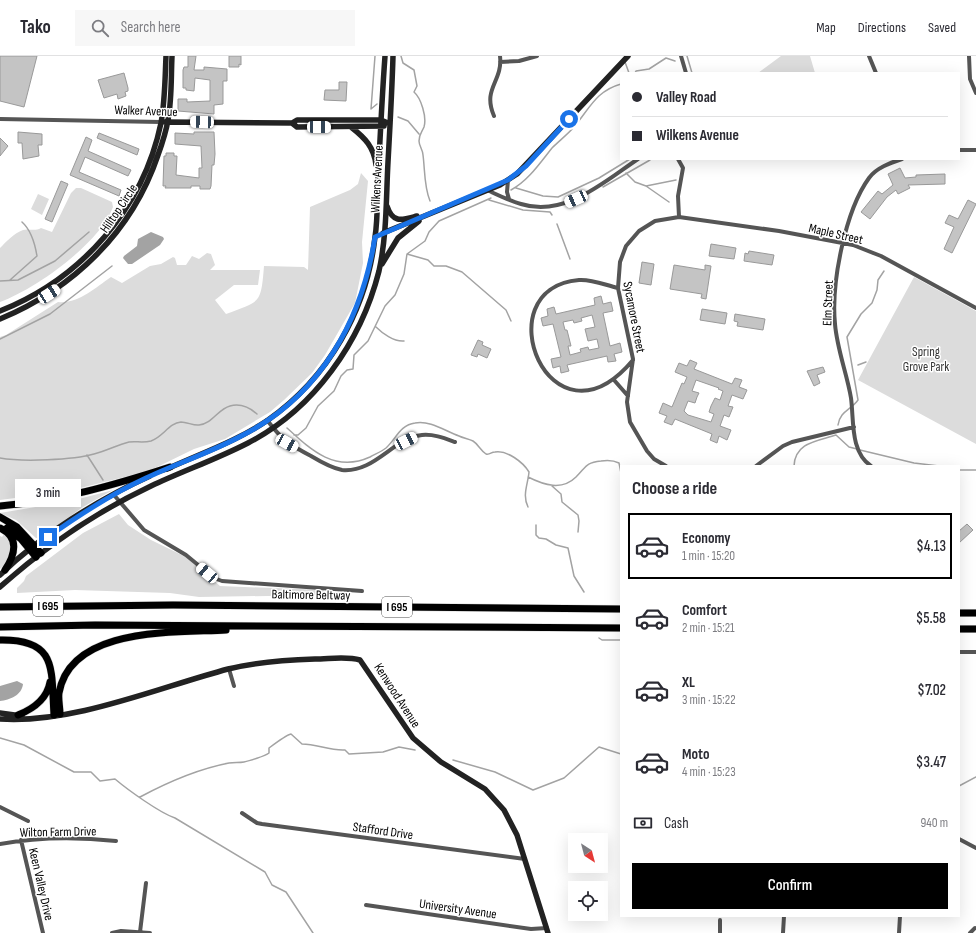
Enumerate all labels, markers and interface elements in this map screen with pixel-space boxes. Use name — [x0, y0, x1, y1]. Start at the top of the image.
search box — [75, 10, 355, 46]
text: Tako — [20, 16, 51, 39]
icon: search — [89, 17, 111, 39]
text: Search here — [121, 18, 180, 37]
text: Map — [816, 19, 836, 36]
text: Directions — [858, 19, 906, 36]
text: Saved — [928, 19, 956, 36]
text: Valley Road — [656, 88, 716, 107]
street label: Walker Avenue — [114, 102, 178, 120]
route start — [560, 110, 578, 128]
car — [190, 116, 214, 128]
car — [307, 121, 331, 133]
text: Wilkens Avenue — [656, 126, 739, 145]
street label: Wilkens Avenue — [367, 145, 387, 213]
street label: Hilltop Circle — [97, 181, 141, 236]
car — [563, 189, 589, 209]
street label: Maple Street — [807, 220, 865, 248]
street label: Sycamore Street — [619, 280, 649, 354]
street label: Elm Street — [819, 280, 837, 326]
car — [36, 282, 62, 306]
park label: Spring Grove Park — [903, 344, 949, 375]
car — [393, 430, 419, 452]
car — [274, 432, 300, 454]
text: Choose a ride — [632, 478, 717, 499]
callout: 3 min — [15, 479, 81, 507]
text: 3 min — [36, 485, 60, 501]
route end — [39, 528, 57, 546]
icon: car — [634, 528, 670, 564]
text: Economy — [682, 529, 731, 548]
text: $4.13 — [916, 537, 946, 556]
text: 1 min · 15:20 — [682, 548, 735, 564]
car — [194, 561, 220, 585]
street label: Baltimore Beltway — [272, 586, 350, 604]
road number: I 695 — [33, 596, 63, 616]
road number: I 695 — [382, 597, 412, 617]
icon: car — [634, 600, 670, 636]
text: Comfort — [682, 601, 727, 620]
text: $5.58 — [916, 609, 946, 628]
text: 2 min · 15:21 — [682, 620, 735, 636]
street label: Kenwood Avenue — [370, 660, 424, 731]
icon: car — [634, 672, 670, 708]
text: XL — [682, 673, 695, 692]
text: $7.02 — [917, 681, 946, 700]
text: 3 min · 15:22 — [682, 692, 736, 708]
icon: car — [634, 744, 670, 780]
text: Moto — [682, 745, 709, 764]
text: $3.47 — [916, 753, 946, 772]
text: 4 min · 15:23 — [682, 764, 736, 780]
icon: cash — [632, 812, 654, 834]
text: Cash — [664, 814, 689, 833]
text: 940 m — [921, 815, 948, 831]
street label: Stafford Drive — [352, 819, 414, 843]
street label: Wilton Farm Drive — [20, 823, 97, 841]
north arrow — [568, 833, 608, 873]
map controls — [568, 833, 608, 921]
street label: Keen Valley Drive — [25, 846, 57, 922]
button: Confirm — [632, 863, 948, 909]
button: locate — [568, 881, 608, 921]
street label: University Avenue — [418, 896, 498, 922]

